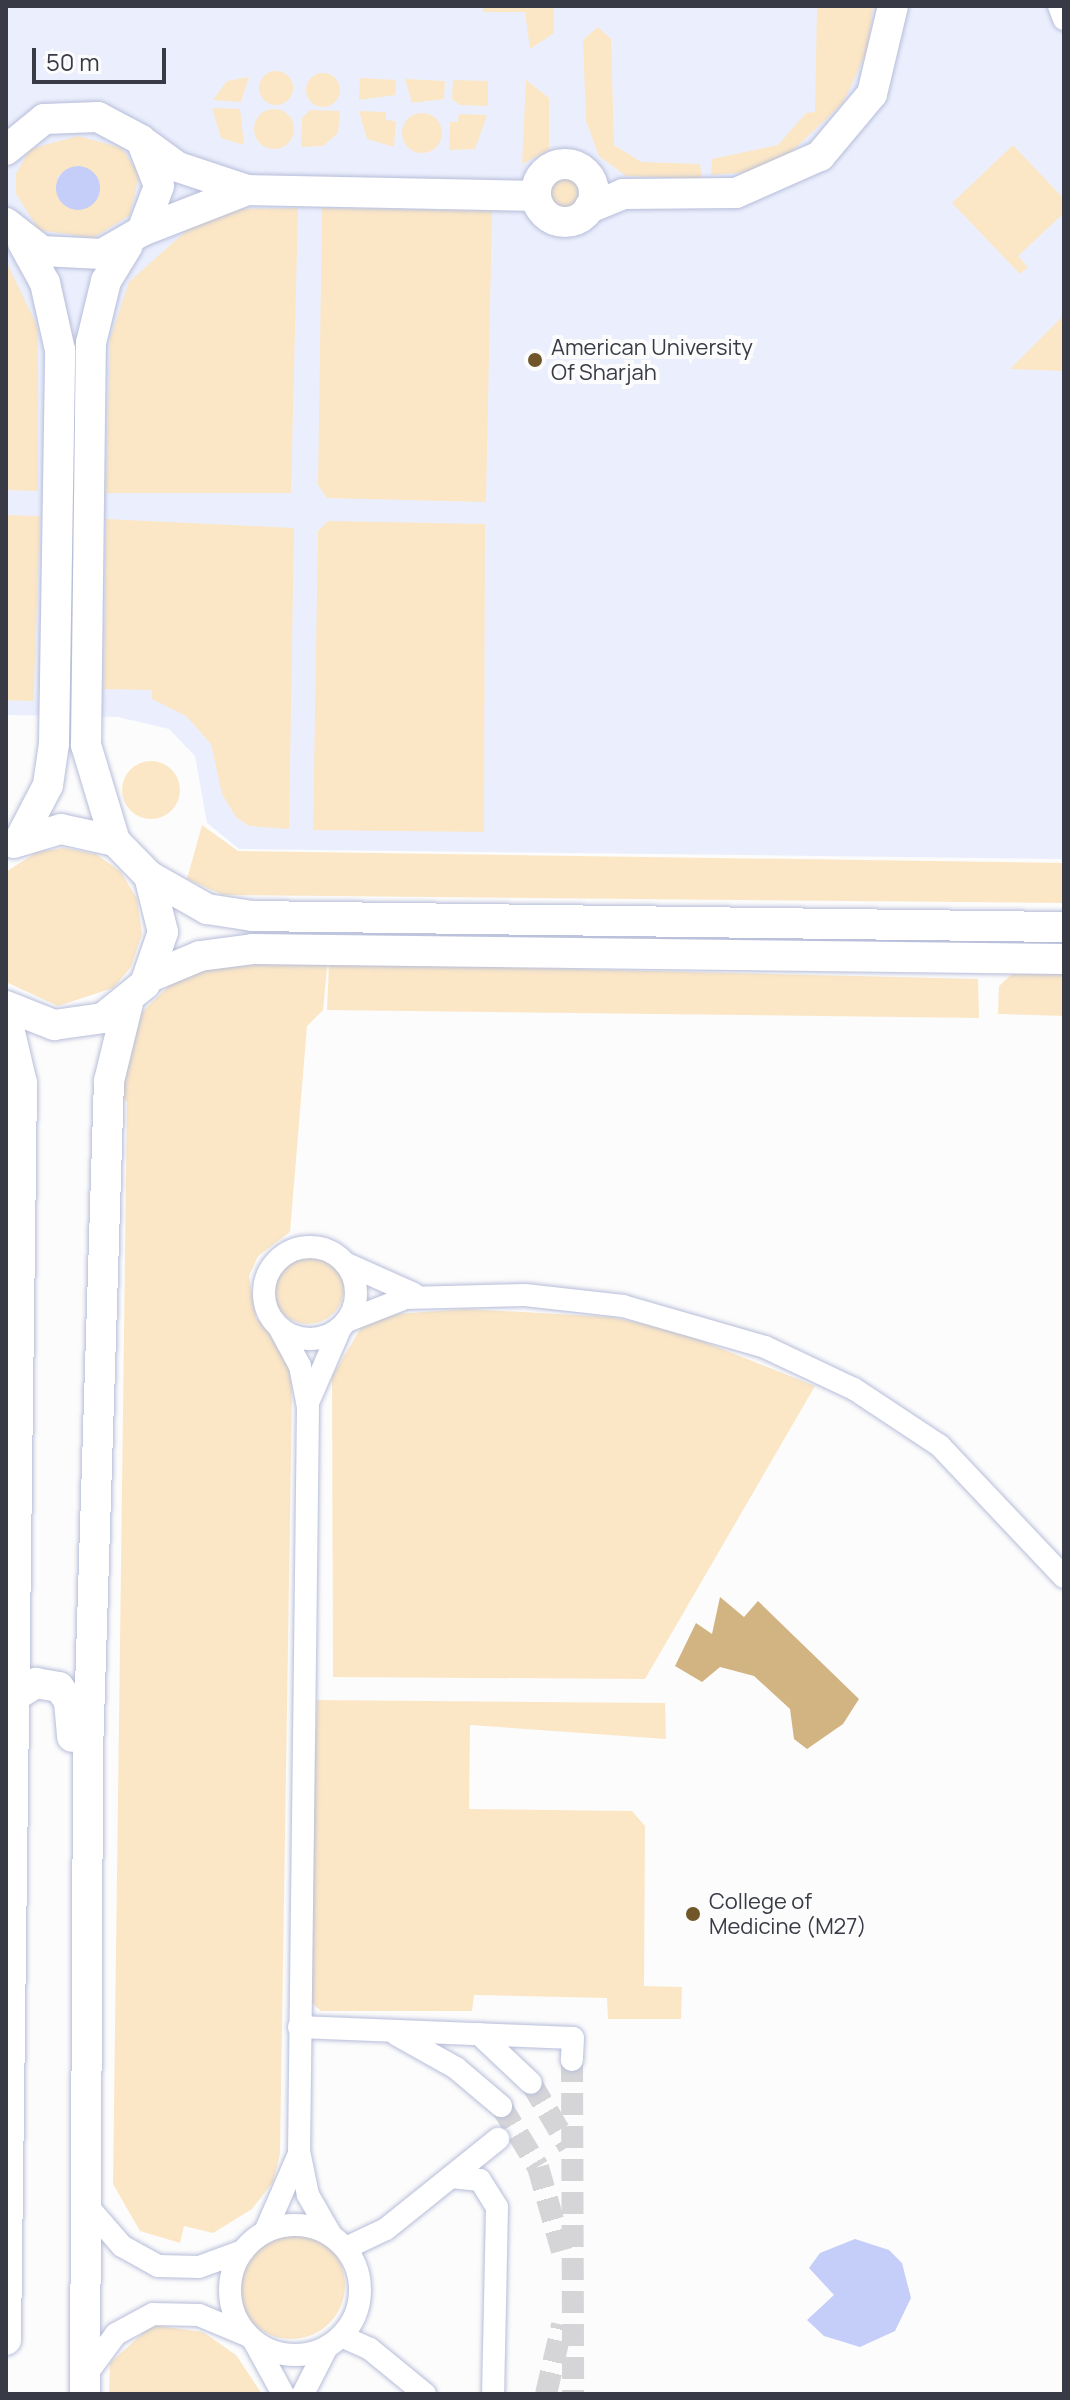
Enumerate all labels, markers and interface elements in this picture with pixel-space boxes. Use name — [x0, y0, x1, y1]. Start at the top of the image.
scale bar — [36, 32, 170, 82]
text: 50 m — [46, 45, 100, 78]
place label: American University Of Sharjah — [551, 334, 753, 386]
marker: American University Of Sharjah — [526, 351, 544, 369]
place label: College of Medicine (M27) — [709, 1888, 867, 1940]
marker: College of Medicine (M27) — [684, 1905, 702, 1923]

